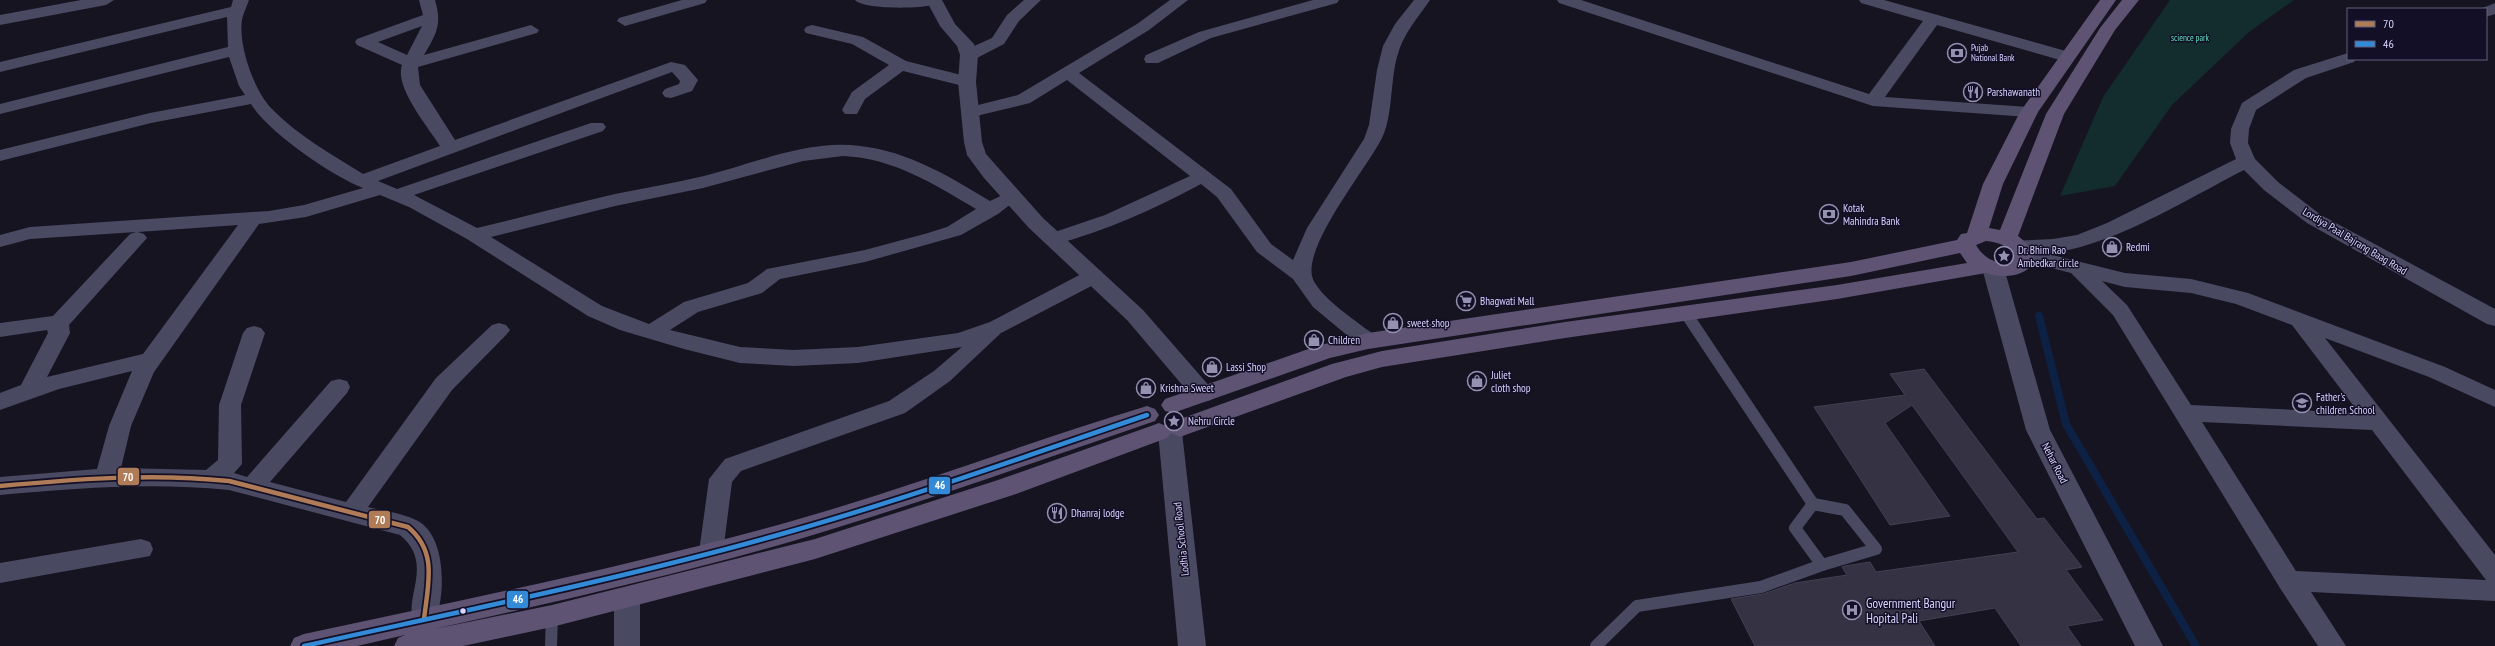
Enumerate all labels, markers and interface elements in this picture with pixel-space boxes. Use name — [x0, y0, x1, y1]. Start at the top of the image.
legend — [2347, 8, 2487, 60]
text: 70 — [2383, 16, 2394, 31]
park label: science park — [2171, 32, 2210, 43]
text: 46 — [2383, 36, 2394, 51]
bank icon: Pujab National Bank — [1946, 42, 1968, 64]
place label: Pujab National Bank — [1971, 42, 2015, 63]
restaurant icon: Parshawanath — [1962, 81, 1984, 103]
place label: Parshawanath — [1987, 85, 2040, 99]
place label: Kotak Mahindra Bank — [1843, 201, 1900, 228]
bank icon: Kotak Mahindra Bank — [1818, 203, 1840, 225]
street label: Lordiya Paal Bajrang Baag Road — [2300, 204, 2410, 278]
shop icon: Redmi — [2101, 236, 2123, 258]
place label: Redmi — [2126, 240, 2150, 254]
place label: Dr. Bhim Rao Ambedkar circle — [2018, 243, 2079, 270]
place icon: Dr. Bhim Rao Ambedkar circle — [1993, 245, 2015, 267]
supermarket icon: Bhagwati Mall — [1455, 290, 1477, 312]
place label: Bhagwati Mall — [1480, 294, 1535, 308]
shop icon: sweet shop — [1382, 312, 1404, 334]
place label: sweet shop — [1407, 316, 1450, 330]
shop icon: Children — [1303, 329, 1325, 351]
place label: Children — [1328, 333, 1360, 347]
shop icon: Lassi Shop — [1201, 356, 1223, 378]
place label: Lassi Shop — [1226, 360, 1266, 374]
place label: Juliet cloth shop — [1490, 368, 1531, 395]
shop icon: Juliet cloth shop — [1466, 370, 1488, 392]
shop icon: Krishna Sweet — [1135, 377, 1157, 399]
place label: Krishna Sweet — [1160, 381, 1214, 395]
place label: Father's children School — [2316, 390, 2375, 417]
school or university icon: Father's children School — [2291, 392, 2313, 414]
place icon: Nehru Circle — [1163, 410, 1185, 432]
place label: Nehru Circle — [1188, 414, 1235, 428]
street label: Nehar Road — [2039, 440, 2071, 486]
line badge: 70 — [117, 467, 140, 486]
text: 70 — [123, 470, 133, 484]
line badge: 46 — [928, 476, 951, 495]
text: 46 — [935, 478, 945, 492]
street label: Lodhia School Road — [1170, 501, 1192, 577]
restaurant icon: Dhanraj lodge — [1046, 502, 1068, 524]
place label: Dhanraj lodge — [1071, 506, 1125, 520]
line badge: 70 — [368, 510, 391, 529]
text: 70 — [375, 513, 385, 527]
line badge: 46 — [506, 590, 529, 609]
text: 46 — [513, 592, 523, 606]
place label: Government Bangur Hopital Pali — [1866, 595, 1956, 627]
hospital icon: Government Bangur Hopital Pali — [1841, 599, 1863, 621]
unlabelled marker — [458, 606, 468, 616]

